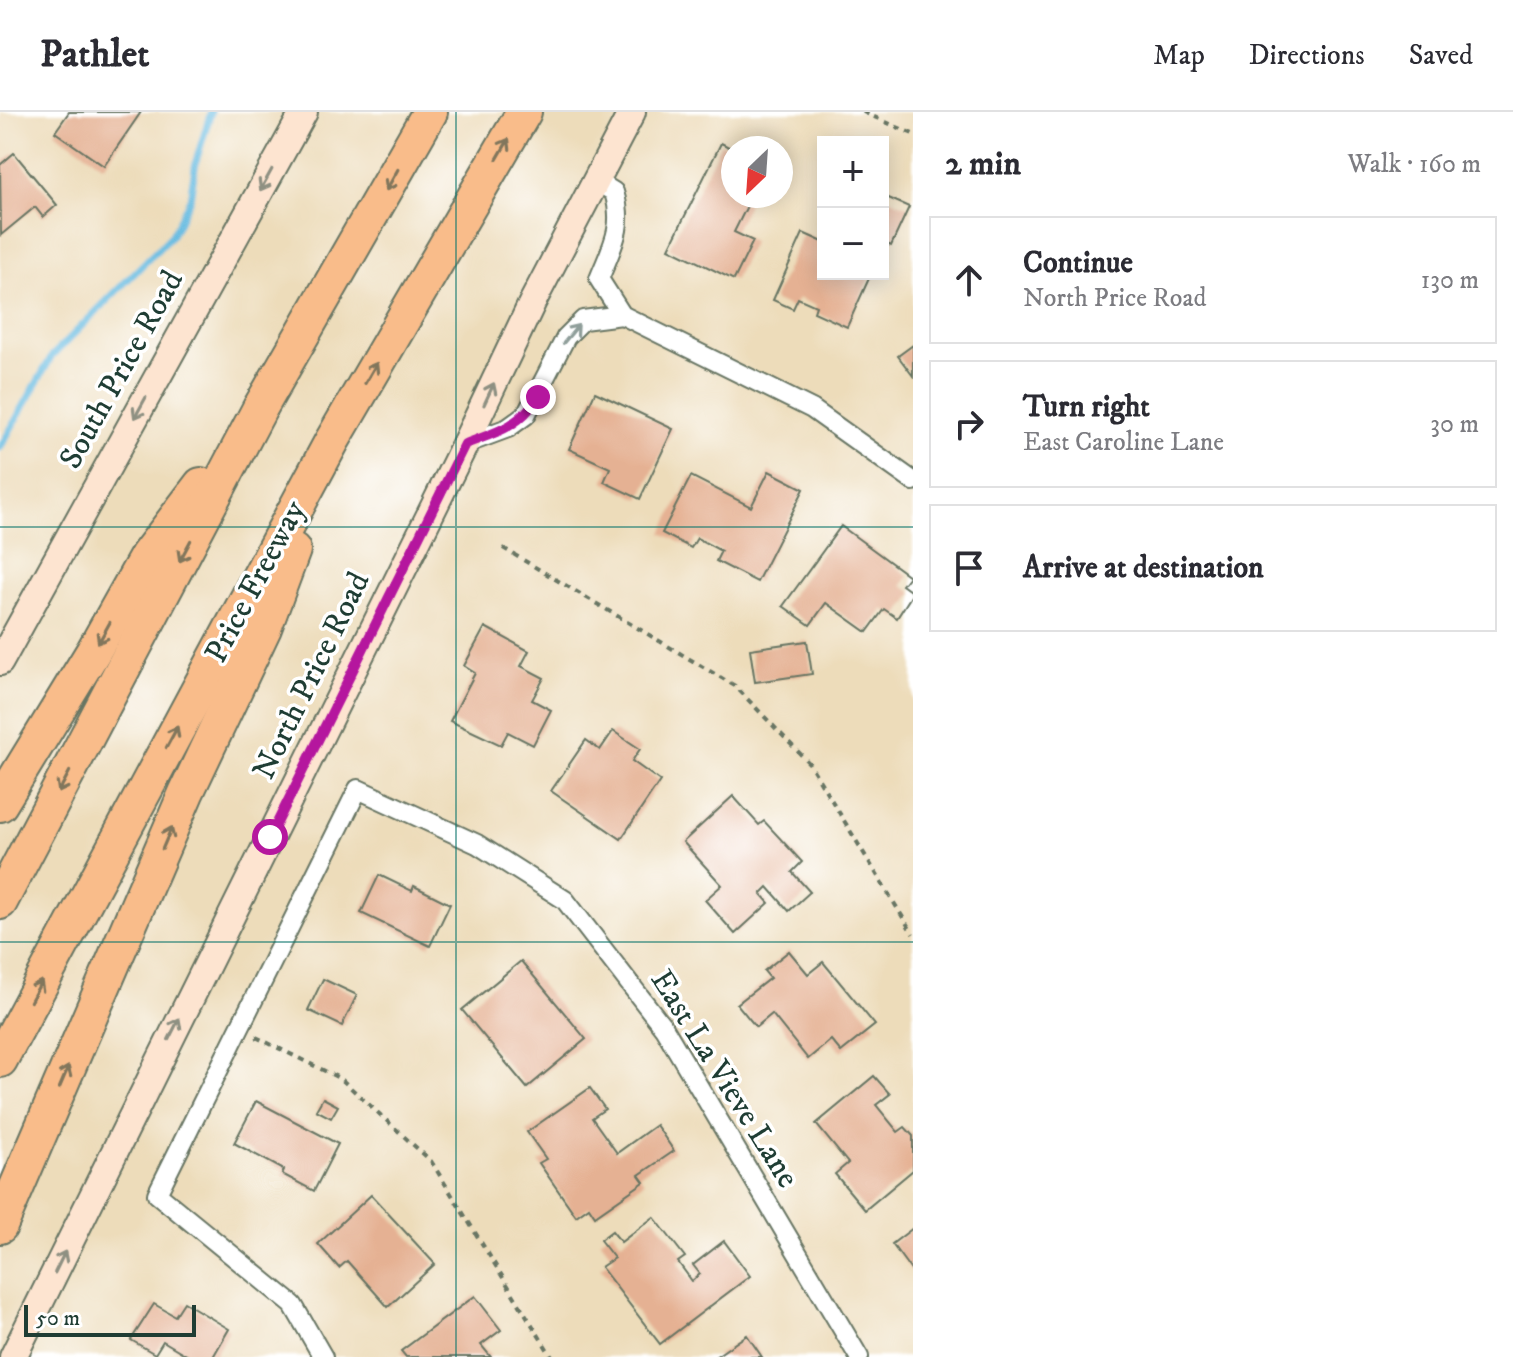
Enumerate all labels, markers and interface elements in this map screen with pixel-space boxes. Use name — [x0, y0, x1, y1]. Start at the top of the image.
text: Pathlet — [40, 31, 150, 79]
text: Map — [1153, 38, 1205, 73]
text: Directions — [1249, 38, 1365, 73]
text: Saved — [1409, 38, 1473, 73]
north arrow — [721, 136, 793, 208]
map controls — [817, 136, 889, 280]
button: + — [817, 136, 889, 208]
one-way arrow — [495, 138, 511, 161]
text: 2 min — [945, 143, 1021, 185]
text: Walk · 160 m — [1348, 148, 1481, 181]
one-way arrow — [257, 168, 273, 191]
one-way arrow — [384, 168, 400, 191]
button: − — [817, 208, 889, 280]
text: Continue — [1023, 245, 1133, 282]
icon: ahead — [947, 258, 991, 302]
street label: South Price Road — [51, 264, 193, 476]
text: 130 m — [1421, 264, 1479, 297]
text: North Price Road — [1023, 282, 1206, 315]
one-way arrow — [562, 324, 580, 344]
one-way arrow — [363, 362, 379, 385]
route end — [520, 379, 556, 415]
one-way arrow — [482, 383, 497, 407]
text: Turn right — [1023, 389, 1150, 426]
one-way arrow — [132, 395, 147, 419]
icon: right — [947, 402, 991, 446]
text: 30 m — [1430, 408, 1479, 441]
text: East Caroline Lane — [1023, 426, 1224, 459]
street label: Price Freeway — [197, 493, 316, 670]
one-way arrow — [176, 539, 192, 563]
icon: arrive — [947, 546, 991, 590]
text: Arrive at destination — [1023, 550, 1264, 587]
street label: North Price Road — [245, 566, 379, 786]
one-way arrow — [96, 620, 111, 644]
one-way arrow — [164, 726, 180, 749]
one-way arrow — [56, 769, 71, 793]
route start — [252, 819, 288, 855]
one-way arrow — [160, 826, 175, 851]
street label: East La Vieve Lane — [641, 963, 807, 1195]
one-way arrow — [28, 980, 44, 1003]
one-way arrow — [167, 1017, 183, 1041]
one-way arrow — [58, 1065, 73, 1090]
one-way arrow — [53, 1250, 68, 1274]
scale bar — [24, 1301, 196, 1337]
text: 50 m — [36, 1305, 80, 1332]

